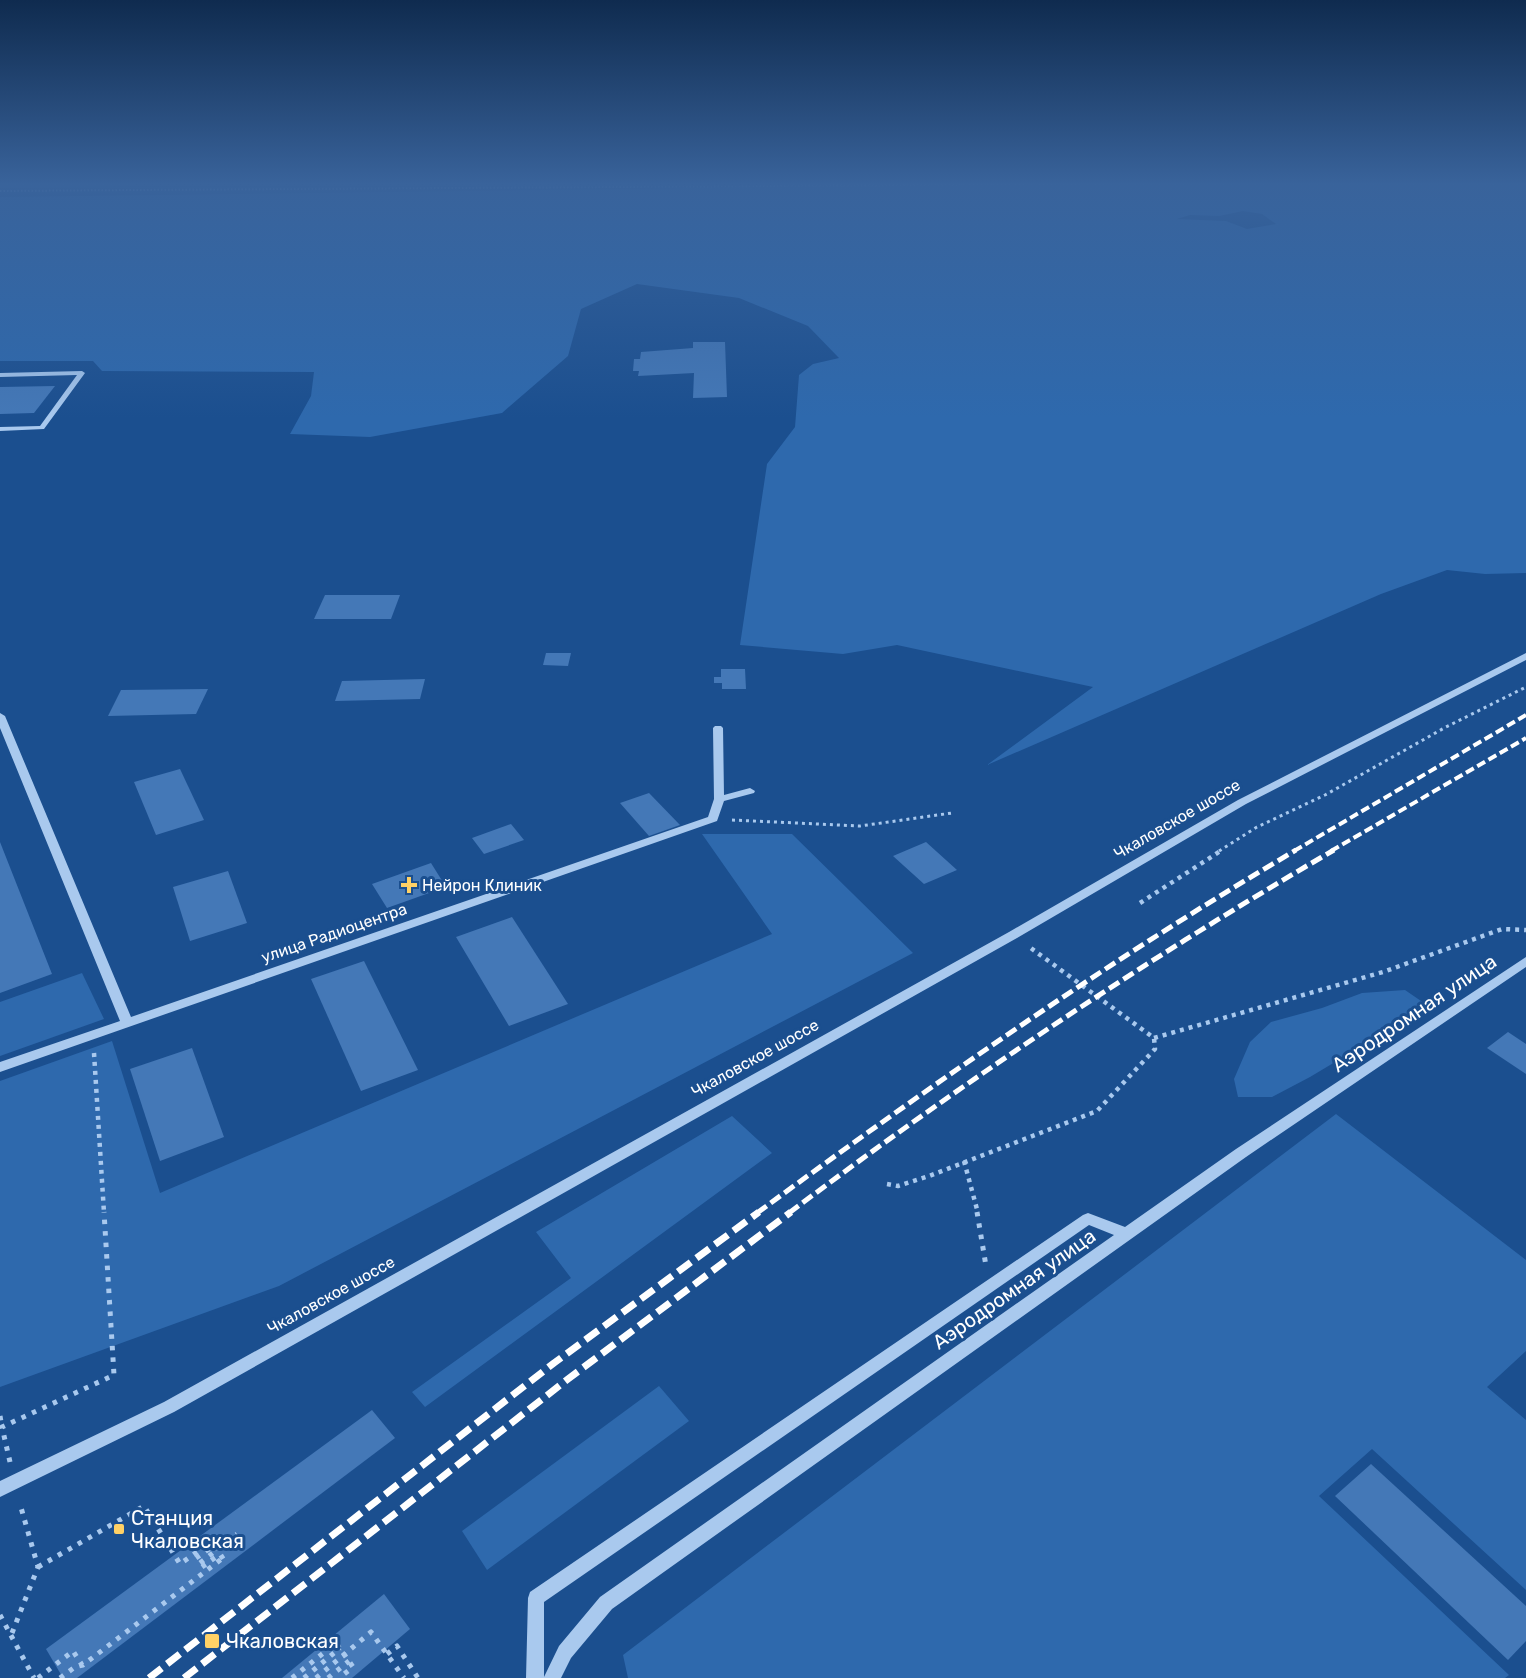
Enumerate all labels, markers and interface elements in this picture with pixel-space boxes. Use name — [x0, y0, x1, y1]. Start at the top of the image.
street label: Чкаловское шоссе — [1110, 775, 1244, 863]
marker: Нейрон Клиник — [400, 876, 418, 894]
place label: Нейрон Клиник — [422, 876, 542, 895]
street label: улица Радиоцентра — [259, 899, 409, 967]
street label: Аэродромная улица — [1327, 949, 1501, 1077]
street label: Чкаловское шоссе — [688, 1015, 822, 1101]
street label: Аэродромная улица — [928, 1224, 1100, 1354]
street label: Чкаловское шоссе — [264, 1252, 398, 1338]
place label: Станция Чкаловская — [131, 1506, 244, 1553]
marker: Станция Чкаловская — [112, 1522, 126, 1536]
place label: Чкаловская — [226, 1629, 339, 1653]
marker: Чкаловская — [203, 1632, 221, 1650]

